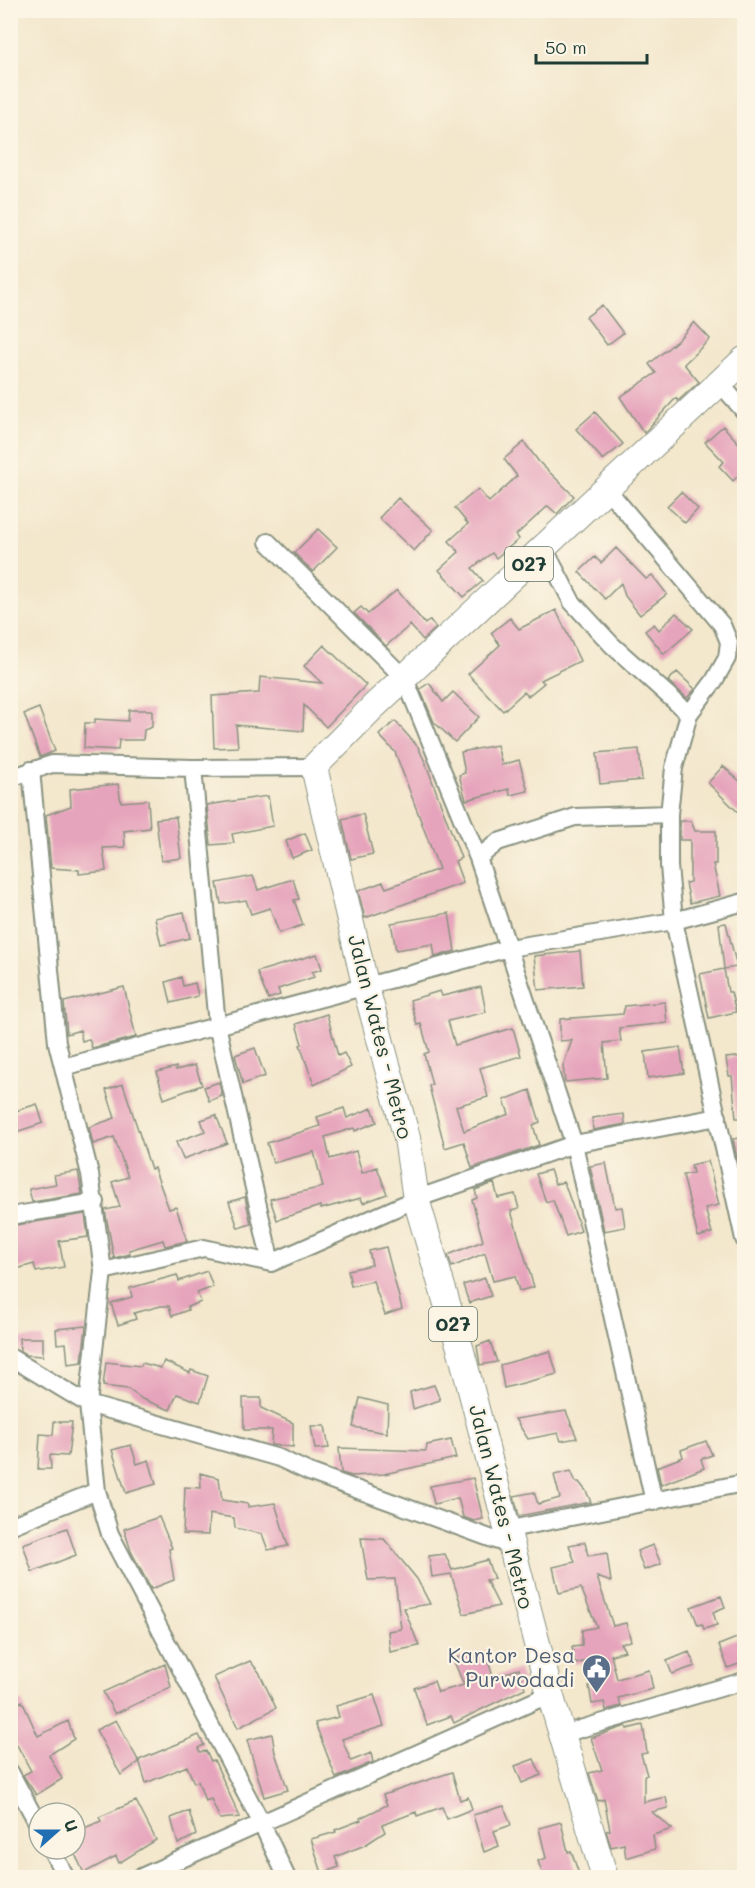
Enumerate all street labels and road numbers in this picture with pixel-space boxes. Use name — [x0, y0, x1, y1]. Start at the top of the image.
road number: 027 — [505, 547, 553, 581]
street label: Jalan Wates - Metro — [343, 932, 420, 1142]
road number: 027 — [429, 1307, 477, 1341]
street label: Jalan Wates - Metro — [464, 1402, 541, 1612]

